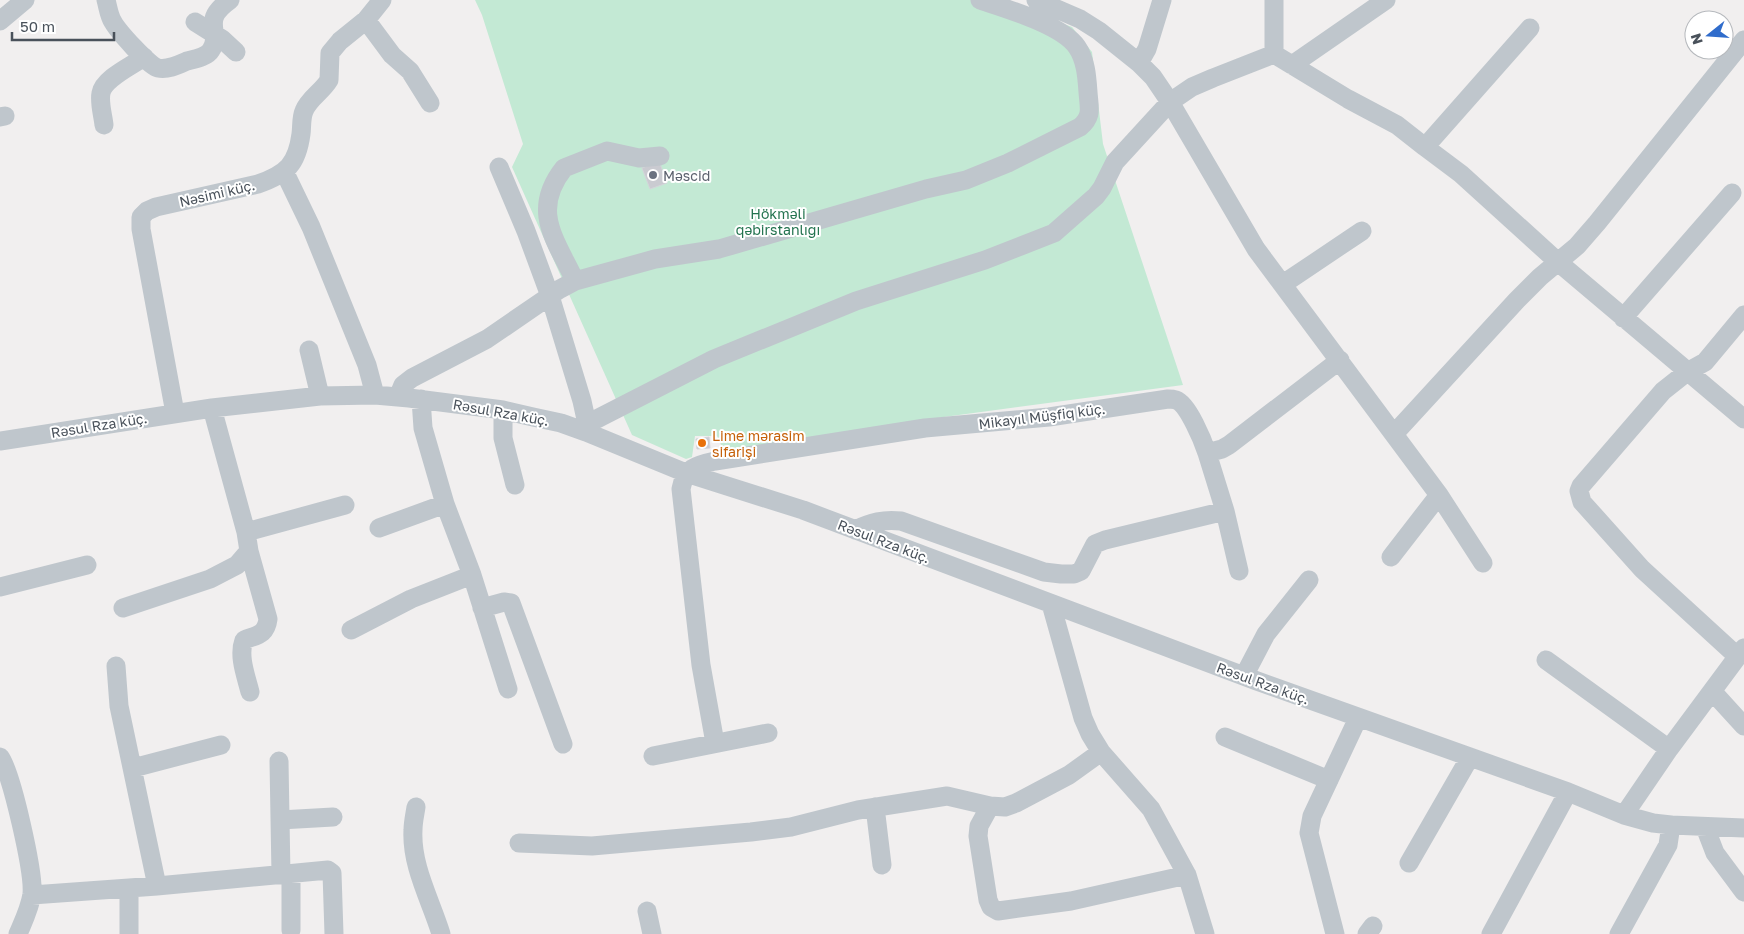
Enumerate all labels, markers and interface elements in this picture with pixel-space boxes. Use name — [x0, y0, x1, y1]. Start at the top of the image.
scale bar — [12, 10, 115, 42]
north arrow — [1684, 10, 1734, 60]
text: 50 m — [20, 17, 55, 35]
text: N — [1686, 31, 1706, 47]
place label: Məscid — [663, 167, 710, 184]
marker: Məscid — [647, 169, 659, 181]
street label: Nəsimi küç. — [177, 176, 257, 210]
park label: Hökməli qəbirstanlığı — [736, 205, 820, 238]
street label: Rəsul Rza küç. — [452, 395, 550, 429]
street label: Mikayıl Müşfiq küç. — [978, 400, 1106, 432]
street label: Rəsul Rza küç. — [50, 409, 148, 441]
place label: Lime mərasim sifarişi — [712, 427, 805, 460]
marker: Lime mərasim sifarişi — [696, 437, 708, 449]
street label: Rəsul Rza küç. — [836, 516, 932, 566]
street label: Rəsul Rza küç. — [1214, 658, 1312, 708]

